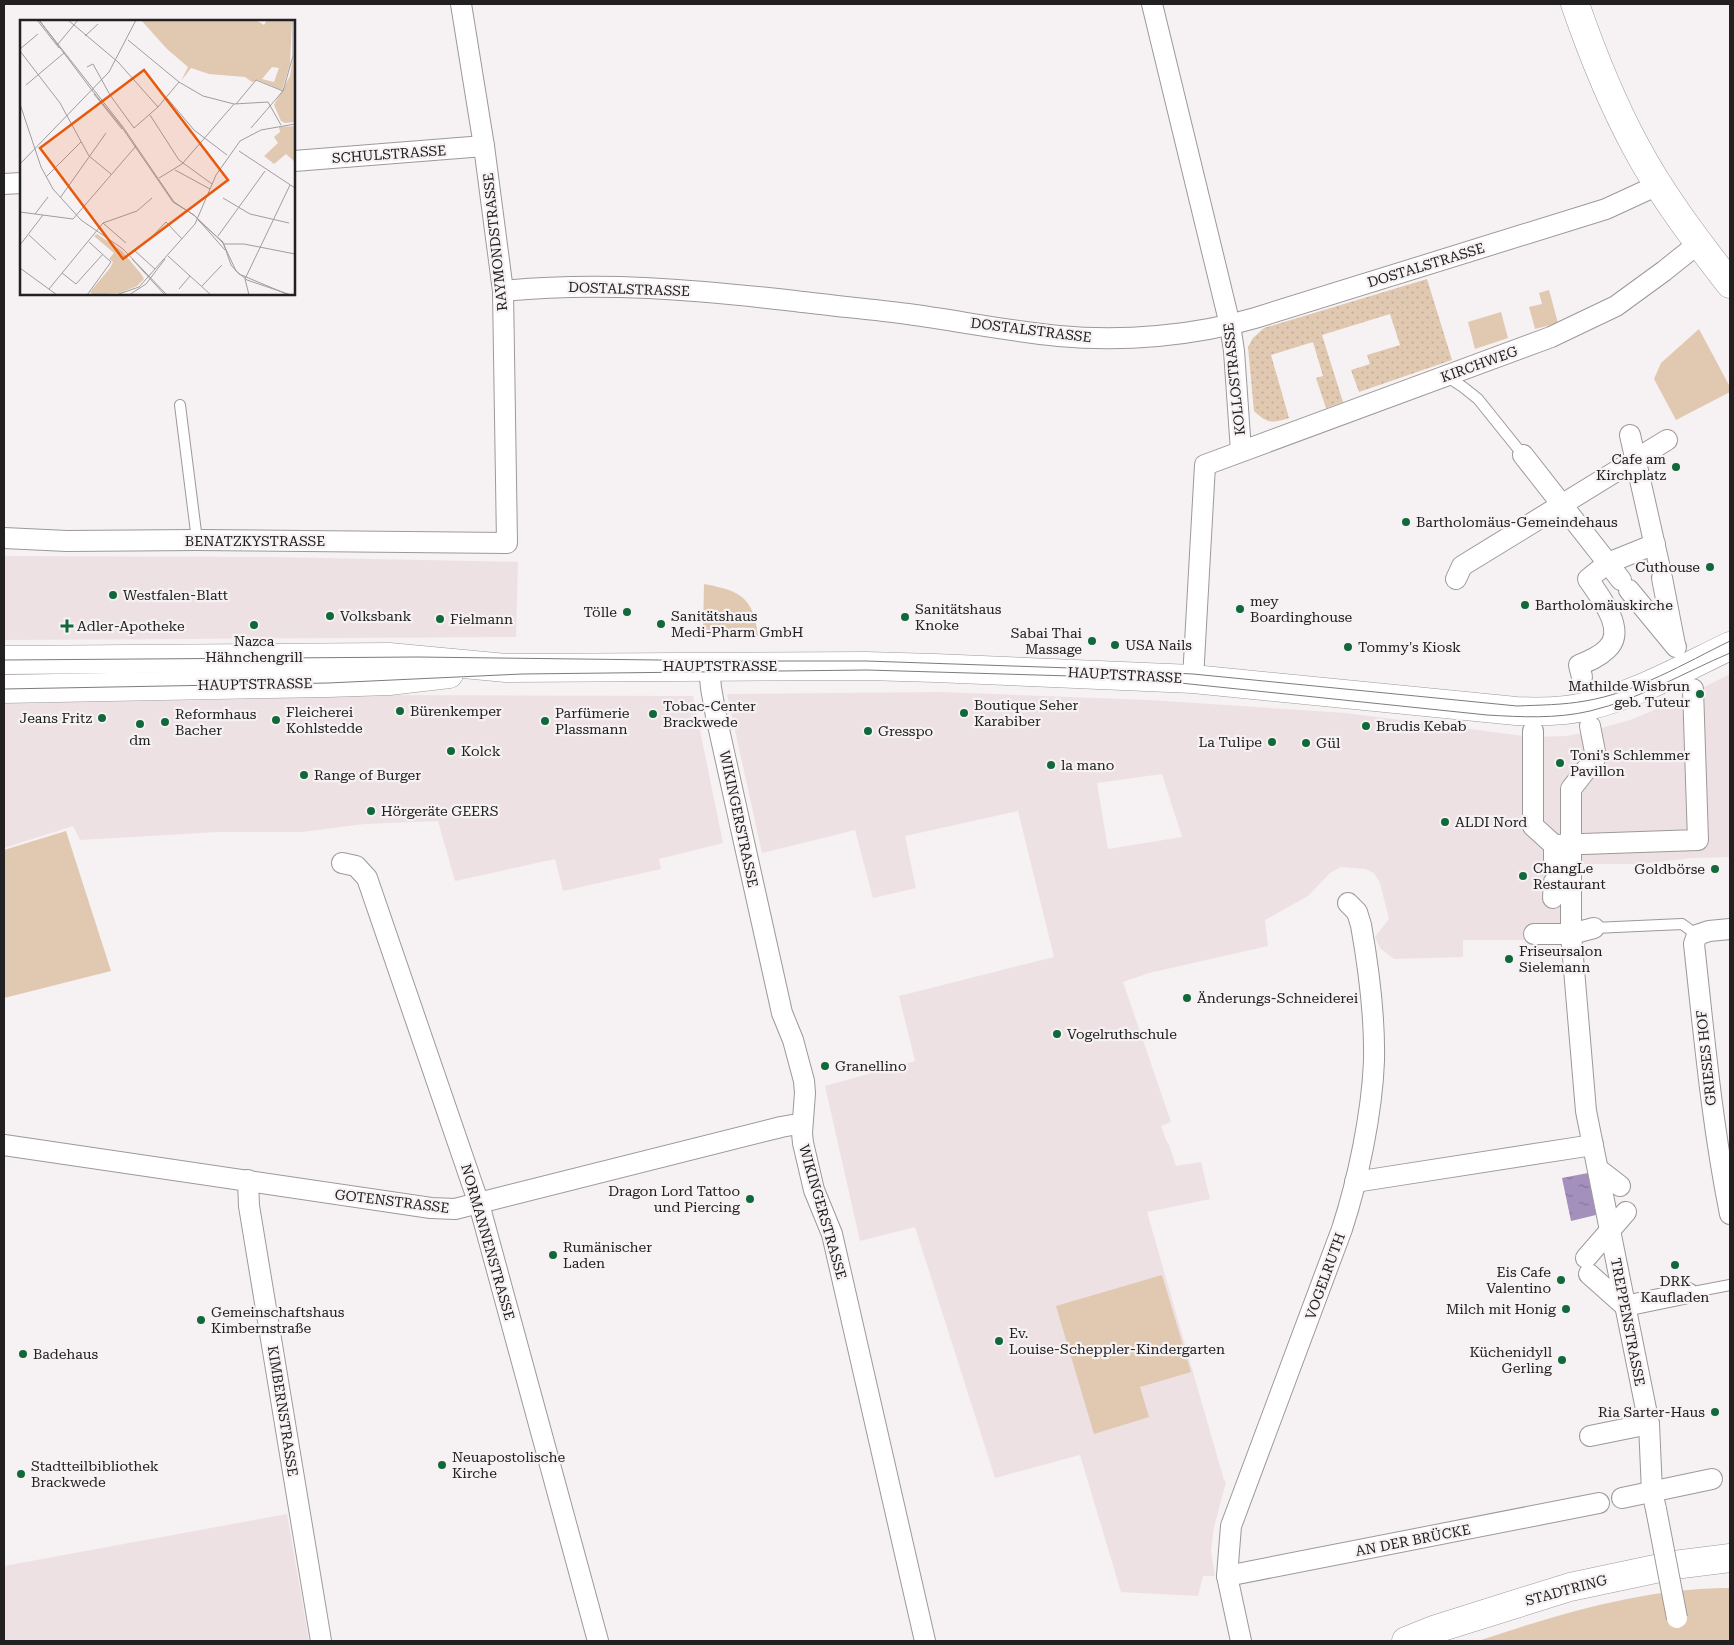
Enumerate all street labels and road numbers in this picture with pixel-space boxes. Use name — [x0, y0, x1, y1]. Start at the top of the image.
street label: SCHULSTRASSE — [331, 142, 447, 166]
street label: RAYMONDSTRASSE — [480, 172, 510, 312]
street label: DOSTALSTRASSE — [1365, 240, 1487, 290]
street label: DOSTALSTRASSE — [568, 279, 690, 299]
street label: DOSTALSTRASSE — [970, 315, 1092, 345]
street label: KOLLOSTRASSE — [1220, 322, 1248, 436]
street label: KIRCHWEG — [1438, 343, 1520, 385]
street label: BENATZKYSTRASSE — [185, 533, 325, 549]
street label: HAUPTSTRASSE — [663, 658, 777, 674]
street label: HAUPTSTRASSE — [1067, 664, 1183, 686]
street label: HAUPTSTRASSE — [198, 675, 312, 693]
street label: WIKINGERSTRASSE — [717, 749, 761, 889]
street label: GRIESES HOF — [1693, 1009, 1719, 1107]
street label: WIKINGERSTRASSE — [796, 1143, 850, 1281]
street label: NORMANNENSTRASSE — [458, 1162, 518, 1322]
street label: GOTENSTRASSE — [334, 1186, 450, 1216]
street label: VOGELRUTH — [1302, 1230, 1348, 1321]
street label: TREPPENSTRASSE — [1608, 1257, 1648, 1387]
street label: KIMBERNSTRASSE — [265, 1345, 301, 1478]
street label: AN DER BRÜCKE — [1354, 1521, 1472, 1559]
street label: STADTRING — [1523, 1571, 1609, 1609]

